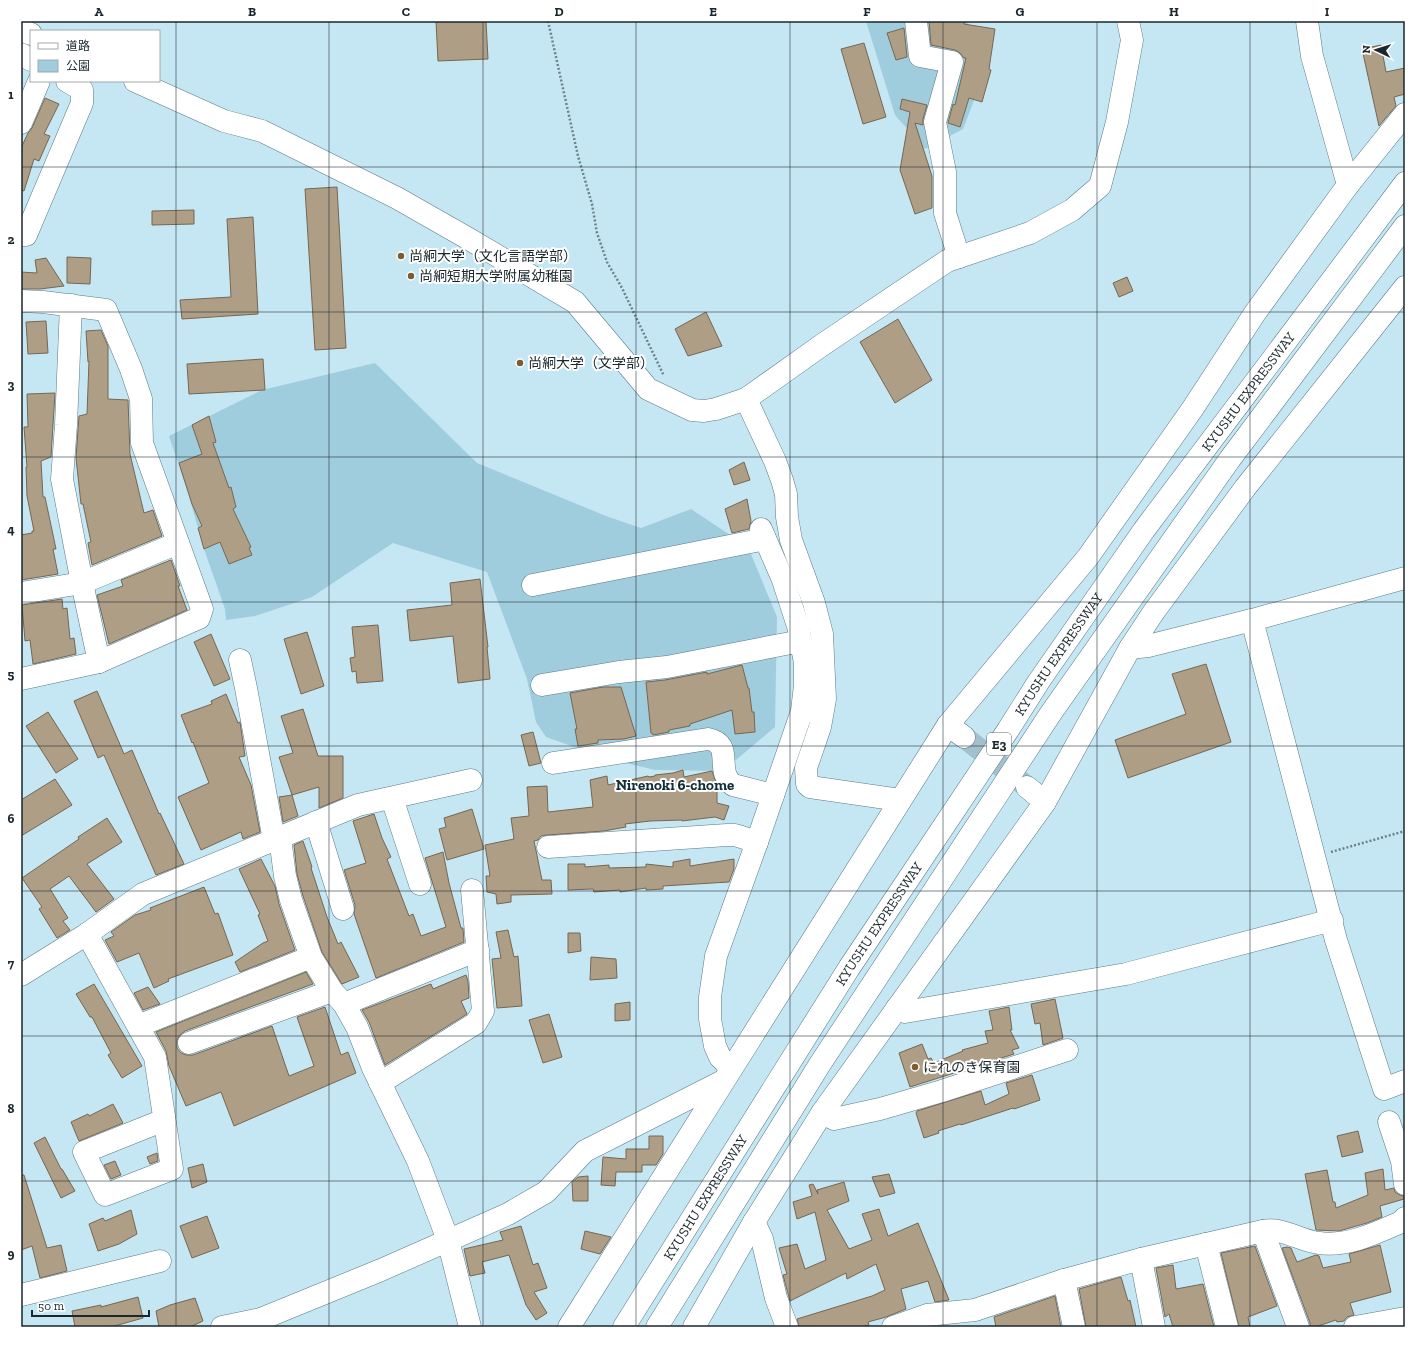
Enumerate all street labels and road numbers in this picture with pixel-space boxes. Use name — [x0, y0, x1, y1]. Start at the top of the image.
street label: KYUSHU EXPRESSWAY — [1198, 329, 1299, 455]
street label: KYUSHU EXPRESSWAY — [1011, 590, 1107, 719]
road number: E3 — [987, 733, 1011, 755]
street label: KYUSHU EXPRESSWAY — [832, 859, 927, 989]
street label: KYUSHU EXPRESSWAY — [660, 1131, 752, 1263]

